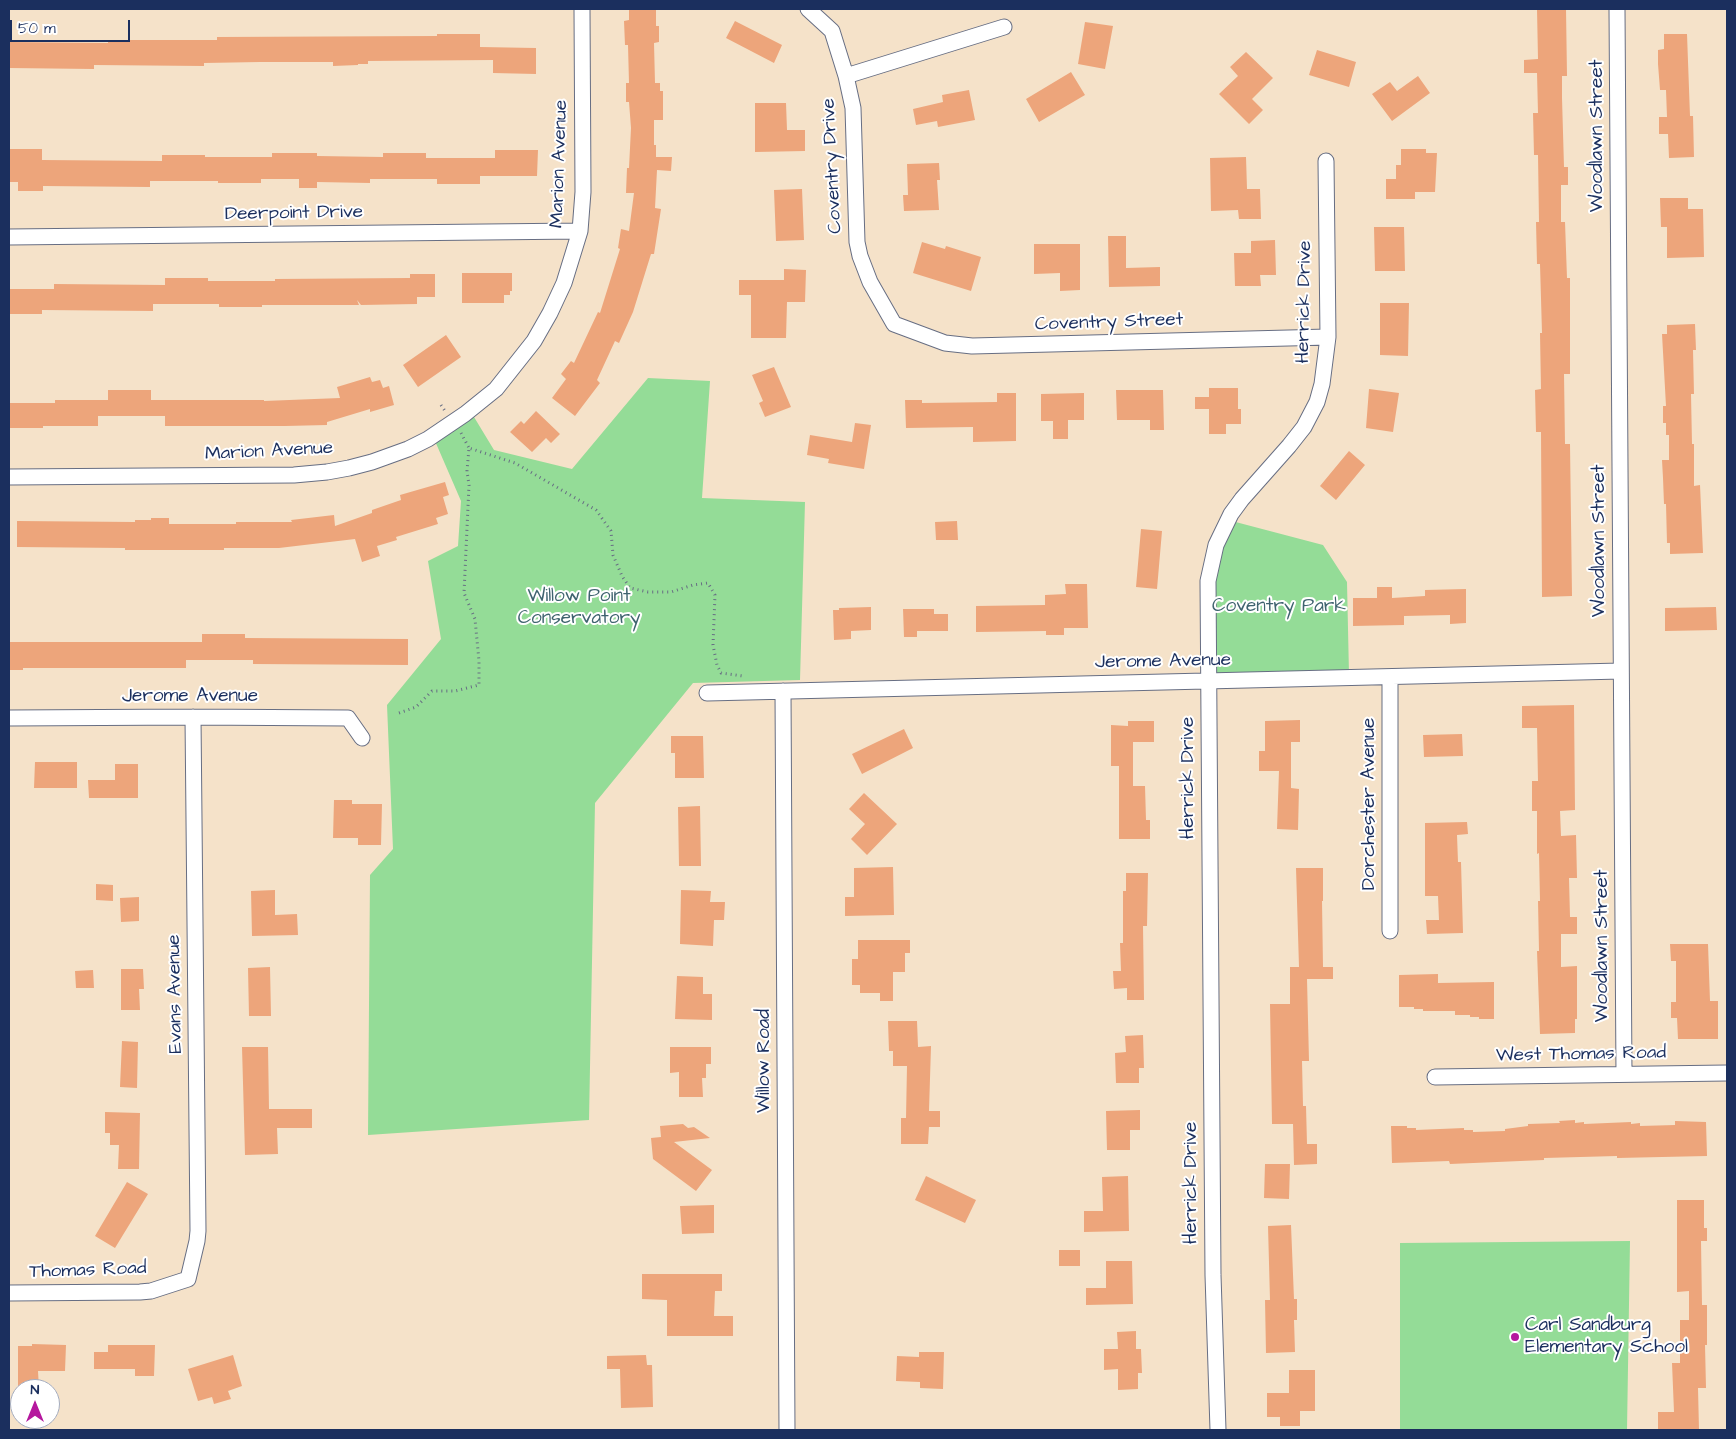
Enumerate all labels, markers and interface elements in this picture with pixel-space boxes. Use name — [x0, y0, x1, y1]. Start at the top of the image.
scale bar — [12, 10, 132, 42]
text: 50 m — [18, 18, 56, 39]
street label: Woodlawn Street — [1587, 60, 1609, 212]
street label: Coventry Drive — [818, 98, 848, 234]
street label: Marion Avenue — [546, 100, 574, 228]
street label: Deerpoint Drive — [225, 201, 363, 227]
street label: Herrick Drive — [1293, 240, 1317, 364]
street label: Coventry Street — [1034, 309, 1184, 337]
street label: Marion Avenue — [204, 437, 334, 467]
street label: Woodlawn Street — [1589, 465, 1611, 617]
park label: Willow Point Conservatory — [518, 586, 640, 630]
park label: Coventry Park — [1212, 596, 1346, 618]
street label: Jerome Avenue — [1095, 649, 1231, 675]
street label: Jerome Avenue — [122, 686, 258, 708]
street label: Herrick Drive — [1178, 717, 1200, 839]
street label: Dorchester Avenue — [1359, 718, 1381, 890]
street label: Woodlawn Street — [1592, 870, 1614, 1022]
street label: Evans Avenue — [164, 934, 188, 1054]
street label: Willow Road — [754, 1009, 776, 1113]
street label: West Thomas Road — [1496, 1042, 1666, 1068]
street label: Herrick Drive — [1181, 1122, 1203, 1244]
street label: Thomas Road — [29, 1258, 147, 1284]
place label: Carl Sandburg Elementary School — [1525, 1315, 1688, 1359]
marker: Carl Sandburg Elementary School — [1509, 1331, 1521, 1343]
north arrow — [10, 1379, 60, 1429]
text: N — [31, 1380, 39, 1400]

